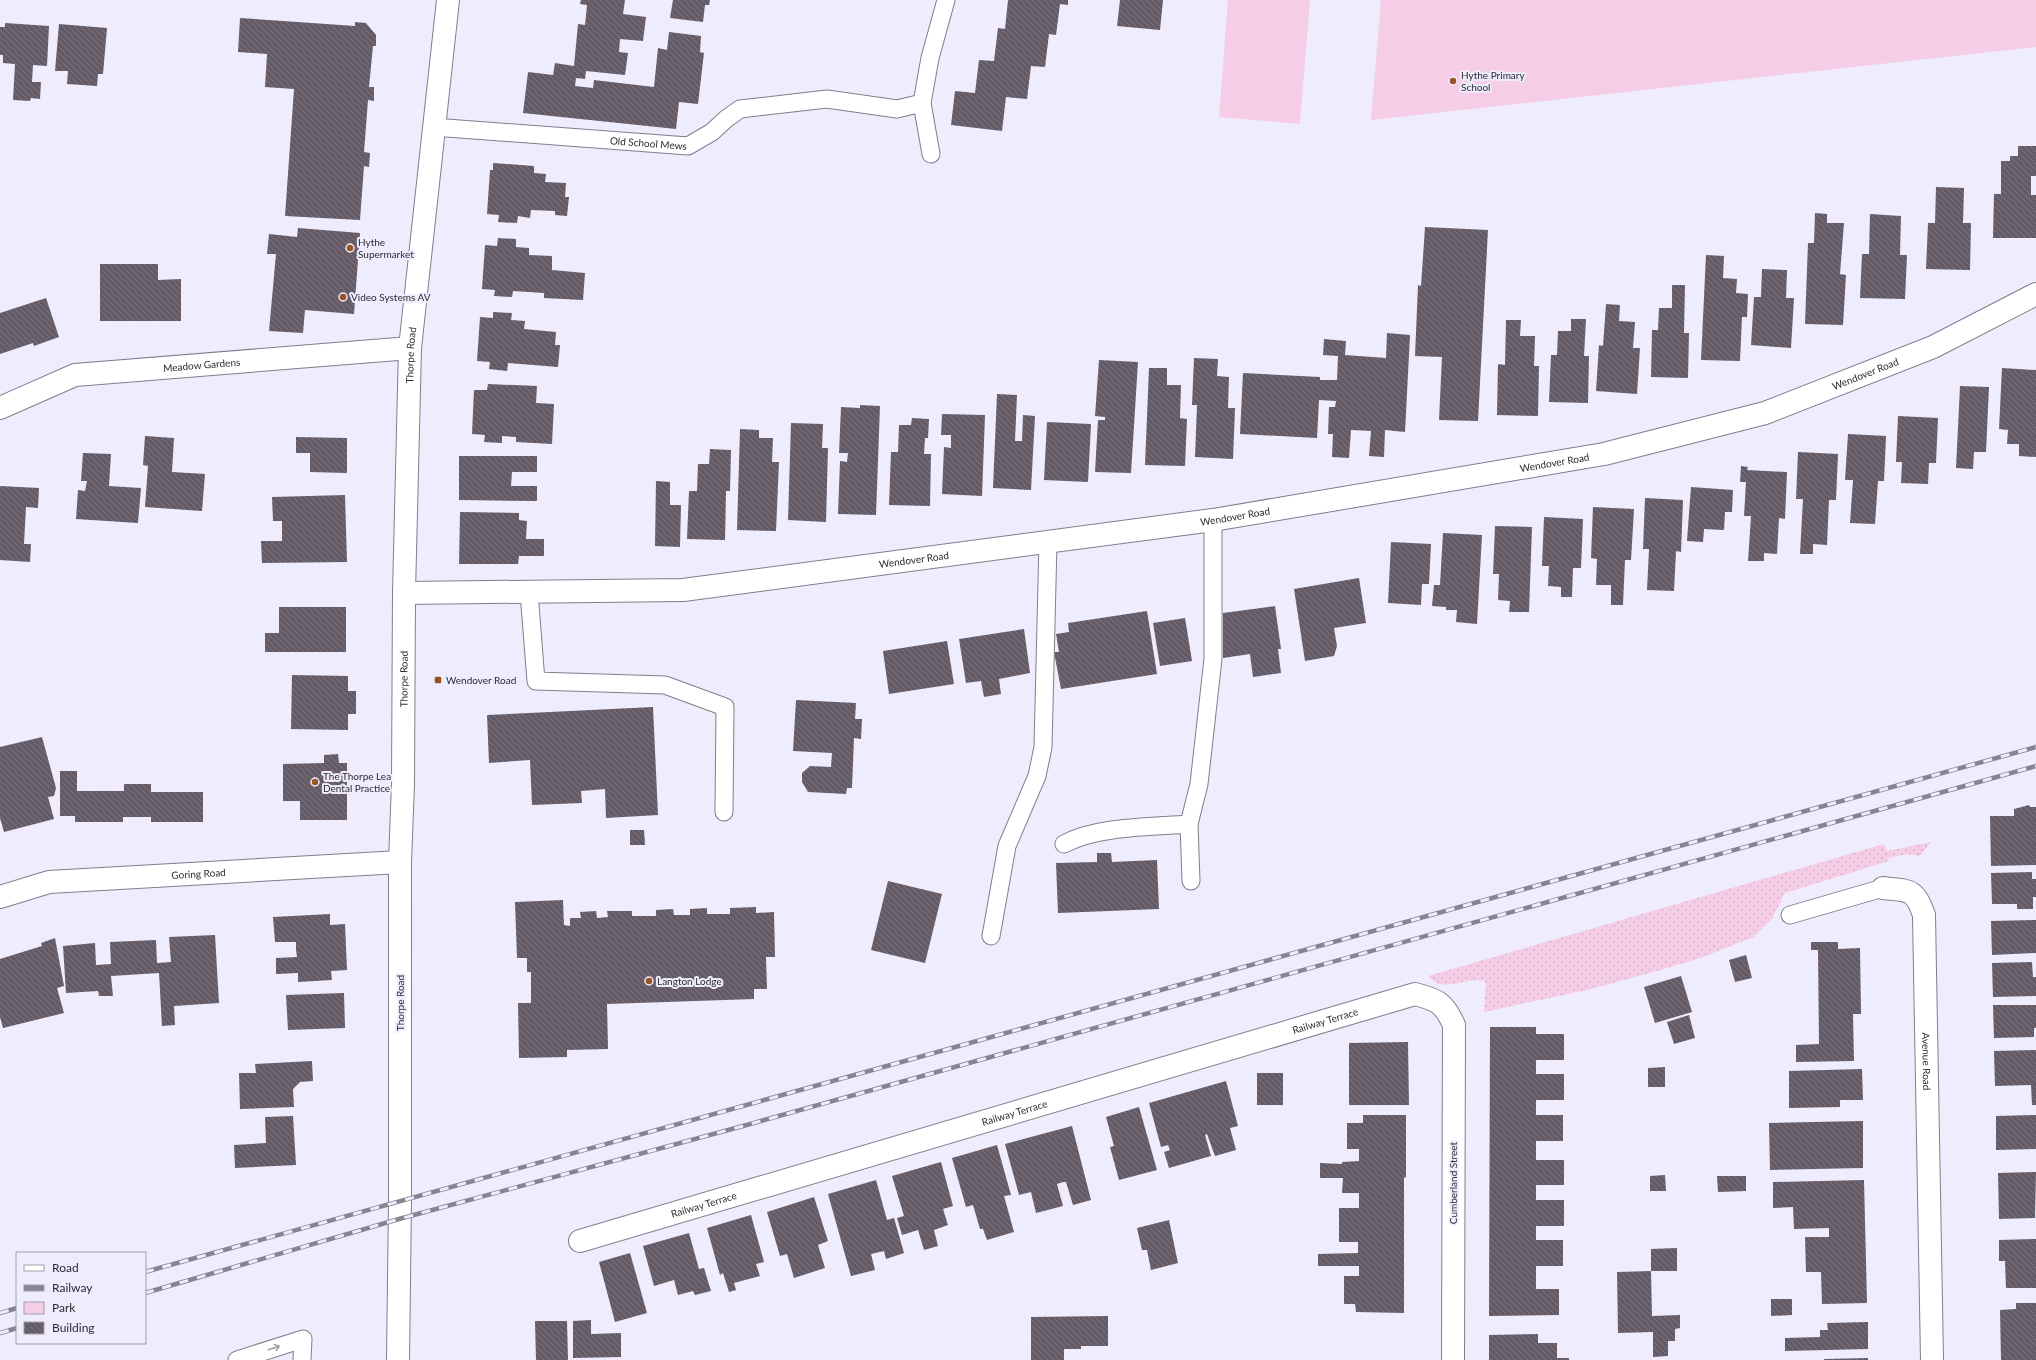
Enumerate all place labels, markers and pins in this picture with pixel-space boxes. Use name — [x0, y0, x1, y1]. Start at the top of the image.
place label: Hythe Primary School — [1461, 69, 1525, 93]
marker: Hythe Primary School — [1448, 76, 1458, 86]
place label: Hythe Supermarket — [358, 236, 414, 260]
marker: Hythe Supermarket — [345, 243, 355, 253]
place label: Video Systems AV — [351, 291, 431, 303]
marker: Video Systems AV — [338, 292, 348, 302]
place label: Wendover Road — [446, 674, 516, 686]
marker: Wendover Road — [433, 675, 443, 685]
place label: The Thorpe Lea Dental Practice — [323, 770, 391, 794]
marker: The Thorpe Lea Dental Practice — [310, 777, 320, 787]
place label: Langton Lodge — [657, 975, 722, 987]
marker: Langton Lodge — [644, 976, 654, 986]

